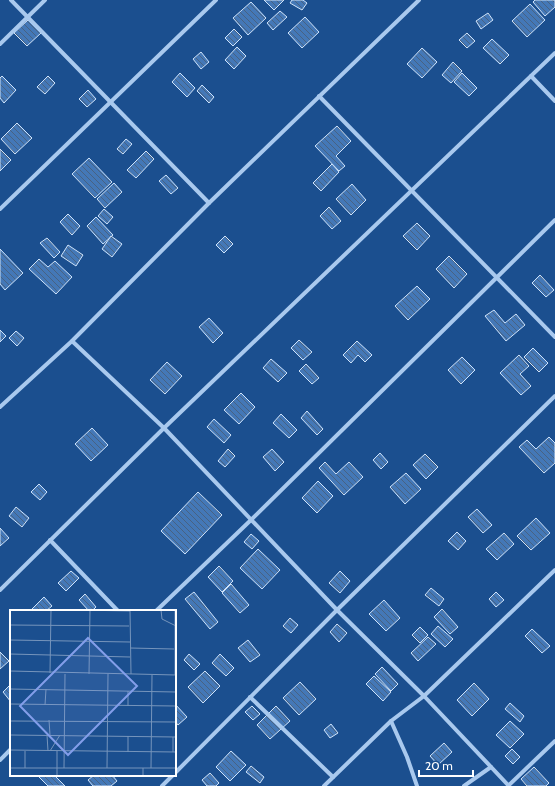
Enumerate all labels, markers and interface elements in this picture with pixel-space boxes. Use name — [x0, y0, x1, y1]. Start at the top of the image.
inset map — [10, 610, 176, 776]
scale bar — [419, 752, 473, 778]
text: 20 m — [425, 758, 453, 773]

